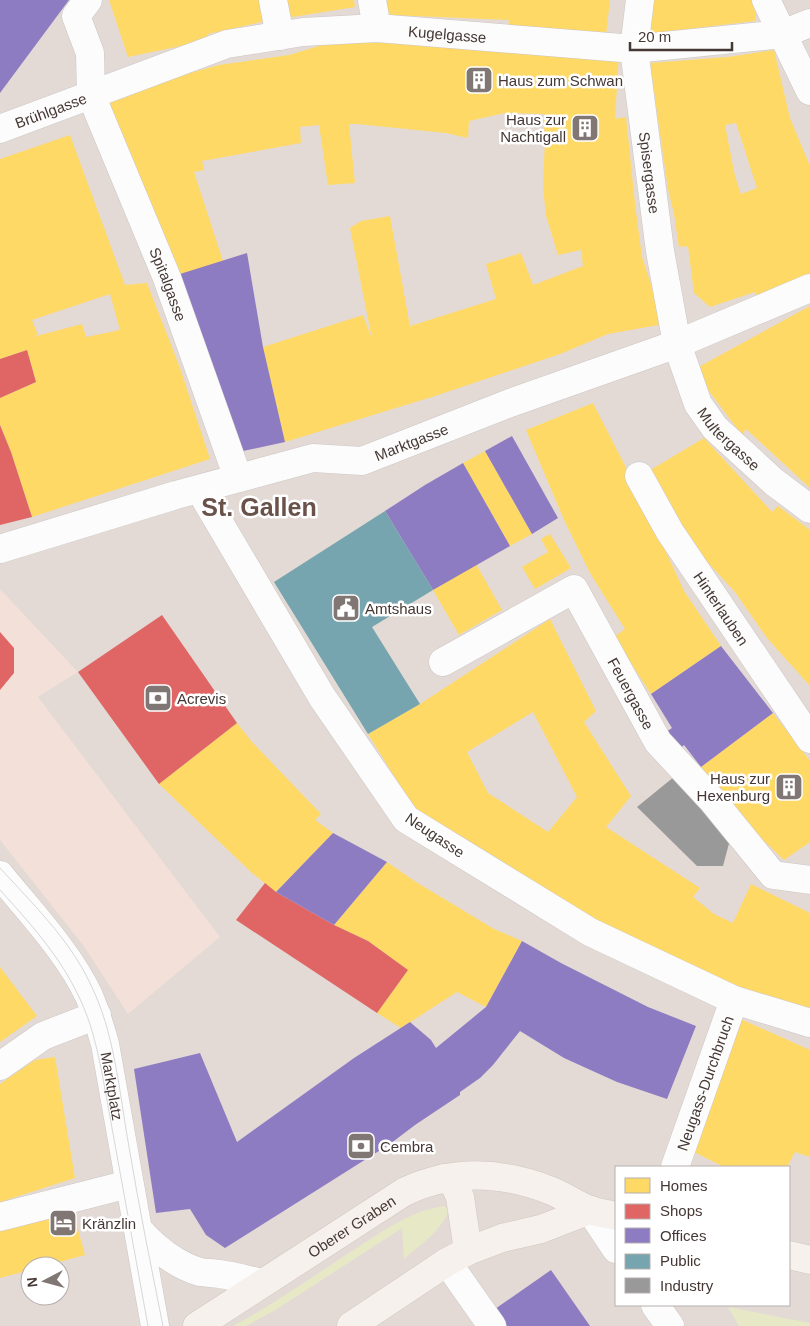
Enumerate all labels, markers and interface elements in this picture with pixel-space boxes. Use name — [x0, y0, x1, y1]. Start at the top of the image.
scale bar — [630, 20, 732, 52]
street label: Kugelgasse — [408, 22, 487, 45]
text: 20 m — [638, 28, 671, 45]
building icon: Haus zum Schwan — [464, 65, 494, 95]
place label: Haus zum Schwan — [498, 72, 623, 89]
street label: Brühlgasse — [12, 89, 89, 131]
place label: Haus zur Nachtigall — [500, 111, 566, 145]
building icon: Haus zur Nachtigall — [570, 113, 600, 143]
street label: Spisergasse — [636, 131, 664, 215]
street label: Spitalgasse — [147, 245, 190, 323]
street label: Multergasse — [695, 404, 764, 474]
street label: Marktgasse — [372, 420, 450, 464]
district label: St. Gallen — [201, 493, 317, 521]
street label: Hinterlauben — [691, 568, 752, 648]
public building icon: Amtshaus — [331, 593, 361, 623]
place label: Amtshaus — [365, 600, 432, 617]
street label: Feuergasse — [605, 655, 658, 732]
bank icon: Acrevis — [143, 683, 173, 713]
place label: Acrevis — [177, 690, 226, 707]
place label: Haus zur Hexenburg — [697, 770, 770, 804]
building icon: Haus zur Hexenburg — [774, 772, 804, 802]
street label: Neugasse — [402, 809, 468, 861]
street label: Neugass-Durchbruch — [673, 1013, 736, 1153]
street label: Marktplatz — [98, 1051, 127, 1122]
bank icon: Cembra — [346, 1131, 376, 1161]
place label: Cembra — [380, 1138, 434, 1155]
legend — [615, 1166, 790, 1306]
text: Homes — [660, 1177, 708, 1194]
street label: Oberer Graben — [304, 1191, 398, 1261]
text: Shops — [660, 1202, 703, 1219]
hotel icon: Kränzlin — [48, 1208, 78, 1238]
place label: Kränzlin — [82, 1215, 136, 1232]
text: Offices — [660, 1227, 706, 1244]
text: Public — [660, 1252, 701, 1269]
north arrow — [20, 1256, 70, 1306]
text: N — [24, 1276, 41, 1288]
text: Industry — [660, 1277, 714, 1294]

